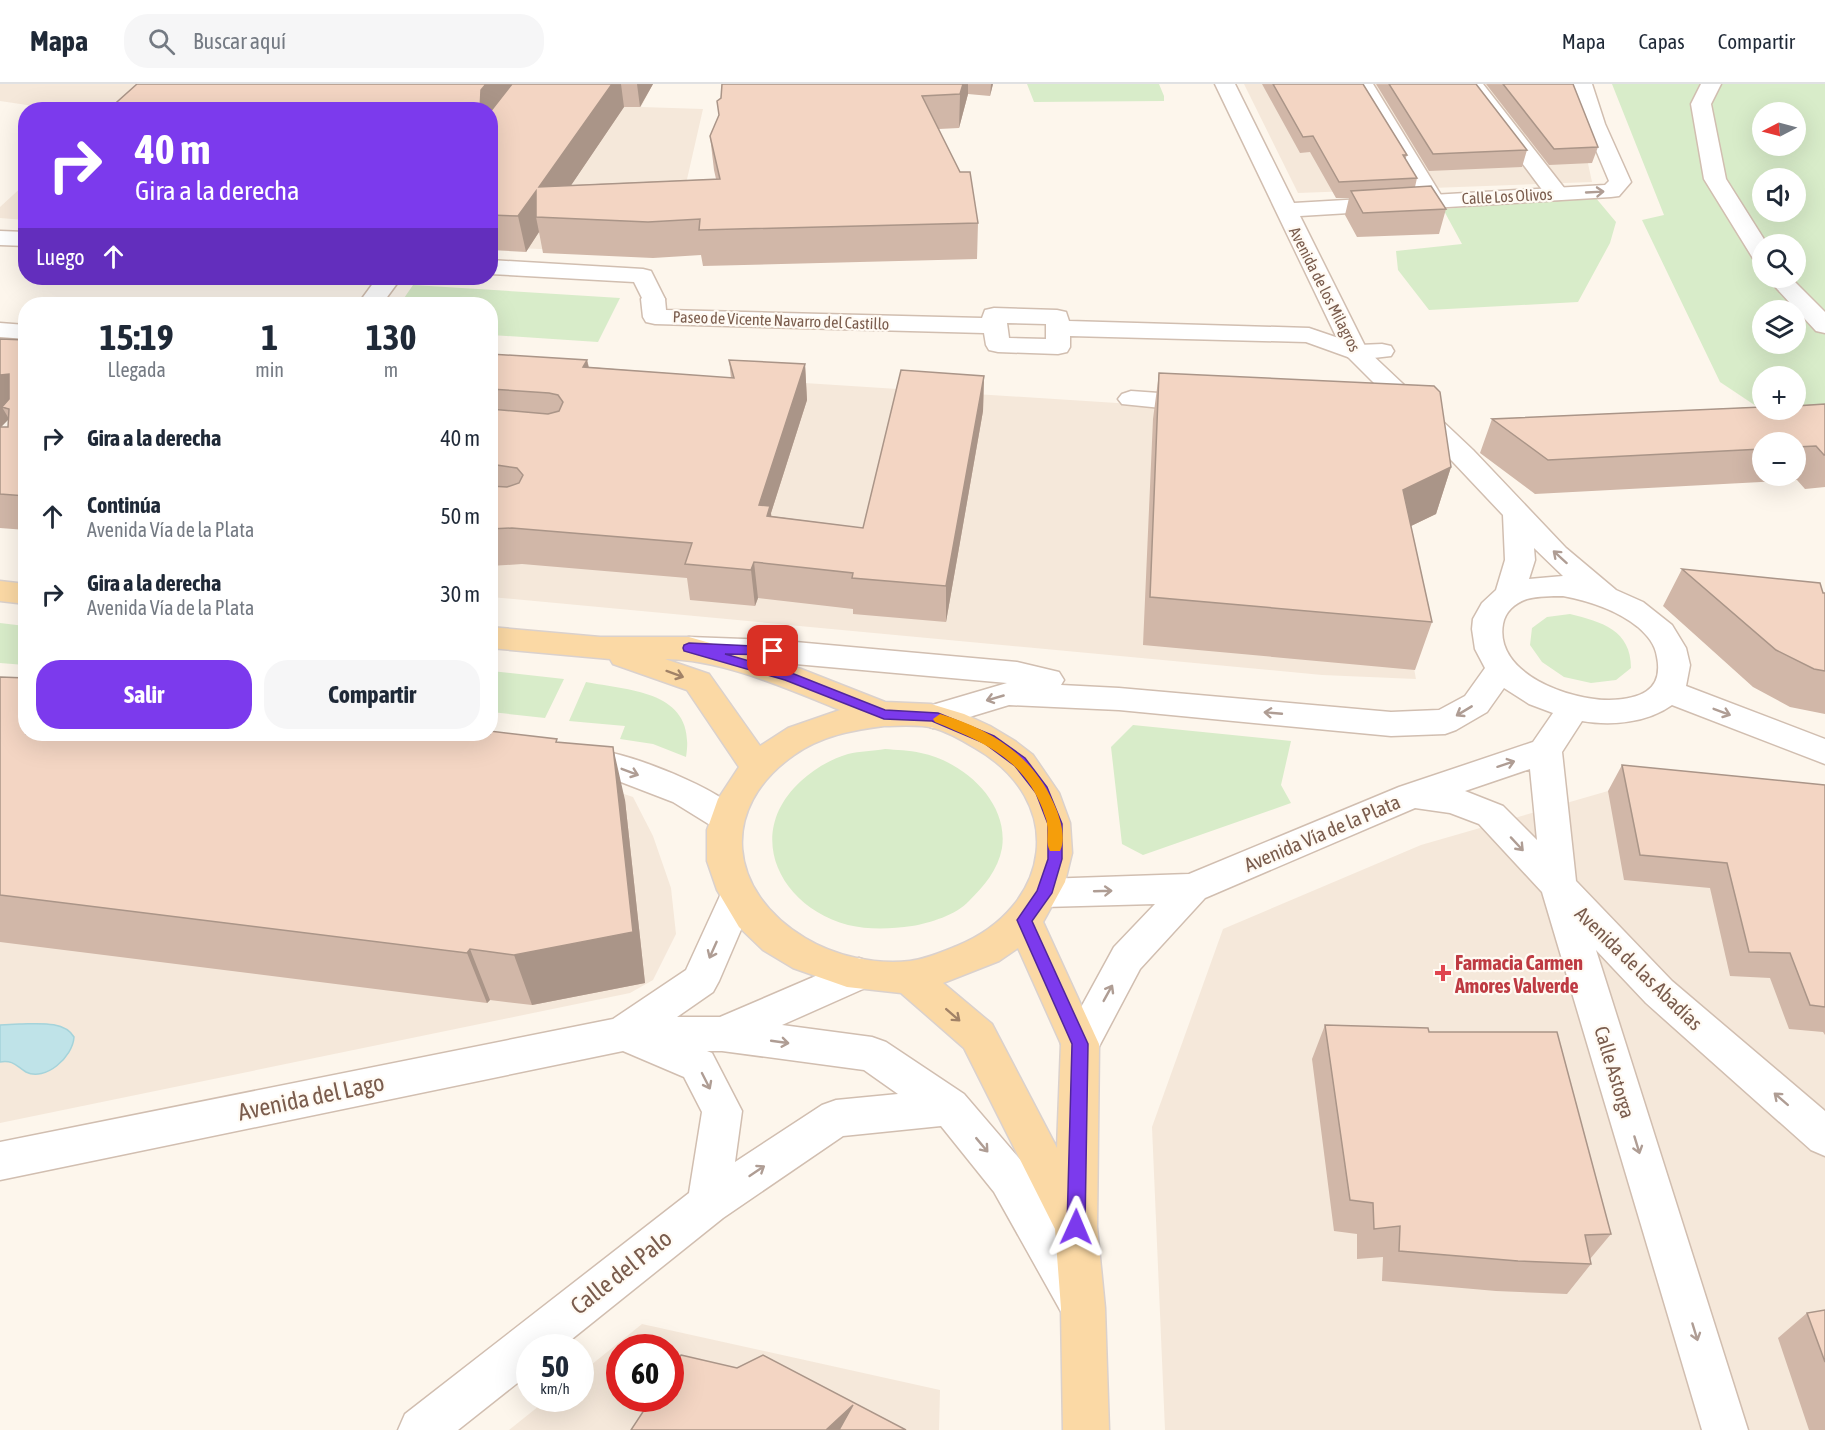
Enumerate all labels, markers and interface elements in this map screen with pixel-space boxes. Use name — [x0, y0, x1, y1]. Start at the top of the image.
search box — [124, 14, 544, 68]
text: Mapa — [30, 25, 88, 57]
icon: search — [145, 25, 178, 58]
text: Buscar aquí — [193, 28, 286, 54]
text: Mapa — [1562, 29, 1605, 53]
text: Capas — [1638, 29, 1685, 53]
text: Compartir — [1718, 29, 1795, 53]
north arrow — [1752, 102, 1806, 156]
map controls — [1752, 102, 1806, 486]
text: 40 m — [135, 125, 210, 173]
icon: right — [36, 126, 114, 204]
button: sound — [1752, 168, 1806, 222]
text: Gira a la derecha — [135, 175, 300, 206]
street label: Calle Los Olivos — [1461, 185, 1553, 207]
one-way arrow — [1585, 186, 1605, 198]
street label: Avenida de los Milagros — [1285, 224, 1364, 355]
button: search — [1752, 234, 1806, 288]
icon: ahead — [97, 240, 130, 273]
text: Luego — [36, 244, 85, 270]
button: layers — [1752, 300, 1806, 354]
street label: Paseo de Vicente Navarro del Castillo — [672, 307, 890, 333]
text: 15:19 — [100, 316, 174, 358]
text: 1 — [261, 316, 278, 358]
text: 130 — [366, 316, 416, 358]
text: Llegada — [108, 358, 166, 381]
text: min — [255, 358, 284, 381]
text: m — [384, 358, 398, 381]
button: + — [1752, 366, 1806, 420]
icon: right — [36, 422, 69, 455]
text: Gira a la derecha — [87, 425, 221, 451]
text: 40 m — [440, 425, 480, 451]
button: − — [1752, 432, 1806, 486]
text: Continúa — [87, 492, 161, 518]
icon: ahead — [36, 500, 69, 533]
text: 50 m — [440, 503, 480, 529]
text: Avenida Vía de la Plata — [87, 518, 254, 541]
one-way arrow — [1552, 550, 1567, 564]
text: Gira a la derecha — [87, 570, 221, 596]
icon: right — [36, 578, 69, 611]
text: 30 m — [440, 581, 480, 607]
text: Avenida Vía de la Plata — [87, 596, 254, 619]
pin — [747, 625, 798, 676]
icon: arrive — [756, 634, 789, 667]
button: Salir — [36, 660, 252, 729]
button: Compartir — [264, 660, 480, 729]
one-way arrow — [665, 670, 684, 681]
one-way arrow — [986, 693, 1005, 704]
one-way arrow — [1456, 705, 1473, 717]
one-way arrow — [1263, 707, 1283, 718]
one-way arrow — [1712, 707, 1731, 718]
one-way arrow — [1496, 758, 1515, 769]
one-way arrow — [620, 767, 639, 778]
street label: Avenida Vía de la Plata — [1241, 790, 1403, 876]
one-way arrow — [1510, 836, 1524, 851]
one-way arrow — [1092, 885, 1112, 896]
street label: Avenida de las Abadías — [1571, 902, 1707, 1034]
one-way arrow — [707, 941, 719, 959]
place label: Farmacia Carmen Amores Valverde — [1454, 951, 1583, 997]
marker: Farmacia Carmen Amores Valverde — [1436, 966, 1450, 980]
one-way arrow — [1102, 985, 1114, 1002]
one-way arrow — [945, 1008, 960, 1022]
street label: Calle Astorga — [1590, 1023, 1640, 1121]
one-way arrow — [769, 1036, 789, 1047]
street label: Avenida del Lago — [235, 1068, 387, 1126]
one-way arrow — [701, 1071, 713, 1089]
one-way arrow — [1774, 1092, 1789, 1106]
one-way arrow — [1632, 1135, 1643, 1154]
one-way arrow — [975, 1137, 989, 1152]
one-way arrow — [748, 1165, 765, 1177]
position arrow — [1044, 1195, 1108, 1259]
street label: Calle del Palo — [565, 1224, 677, 1320]
one-way arrow — [1690, 1322, 1701, 1341]
speed limit sign: 60 — [606, 1334, 684, 1412]
text: 50 — [541, 1349, 569, 1383]
text: km/h — [540, 1380, 570, 1397]

